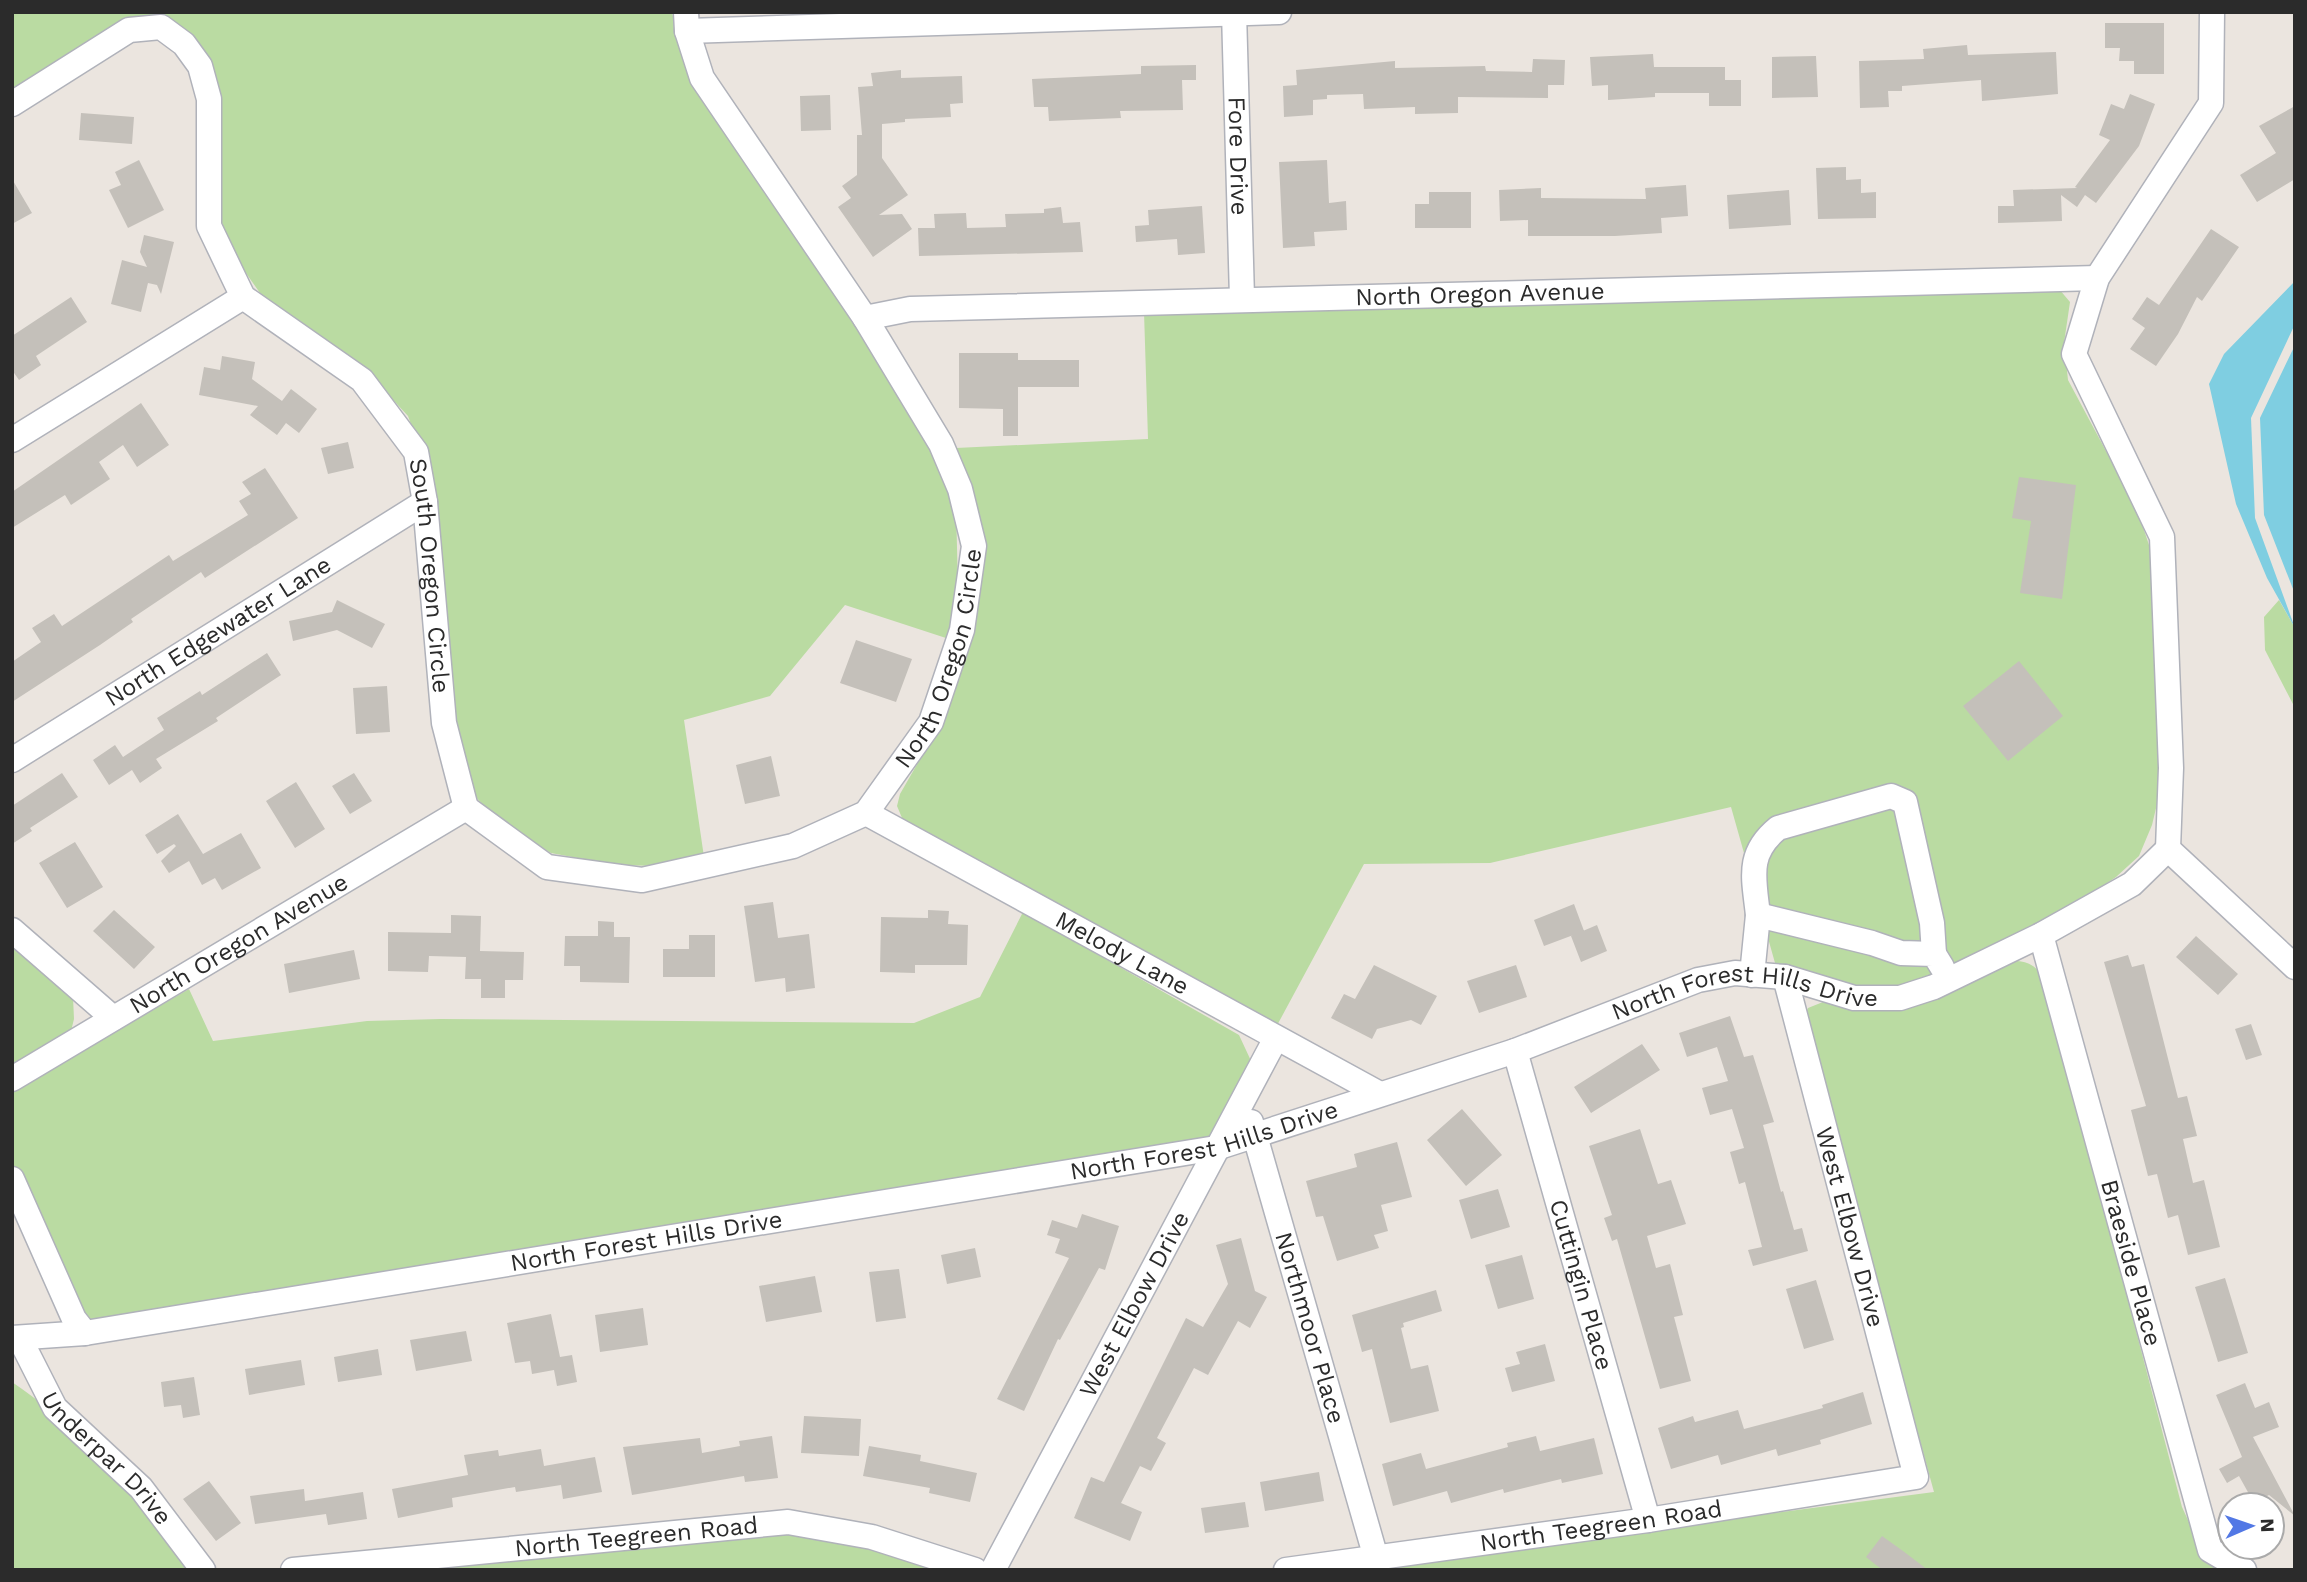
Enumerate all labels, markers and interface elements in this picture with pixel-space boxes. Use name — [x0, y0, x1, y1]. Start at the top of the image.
street label: Fore Drive — [1222, 96, 1254, 216]
street label: North Oregon Avenue — [1355, 277, 1605, 311]
street label: South Oregon Circle — [403, 456, 455, 694]
street label: North Oregon Circle — [889, 547, 987, 773]
street label: North Edgewater Lane — [100, 550, 336, 712]
street label: North Oregon Avenue — [124, 868, 353, 1020]
street label: Melody Lane — [1051, 905, 1194, 1001]
street label: North Forest Hills Drive — [1608, 959, 1878, 1026]
street label: North Forest Hills Drive — [1068, 1095, 1342, 1186]
street label: West Elbow Drive — [1810, 1124, 1890, 1330]
street label: Braeside Place — [2095, 1176, 2167, 1349]
street label: Cuttingin Place — [1544, 1196, 1619, 1373]
street label: North Forest Hills Drive — [508, 1205, 784, 1277]
street label: West Elbow Drive — [1074, 1207, 1195, 1402]
street label: Northmoor Place — [1269, 1229, 1351, 1427]
street label: Underpar Drive — [35, 1387, 178, 1530]
north arrow — [2216, 1491, 2286, 1561]
street label: North Teegreen Road — [1478, 1494, 1724, 1557]
street label: North Teegreen Road — [513, 1511, 759, 1562]
text: N — [2256, 1518, 2279, 1533]

